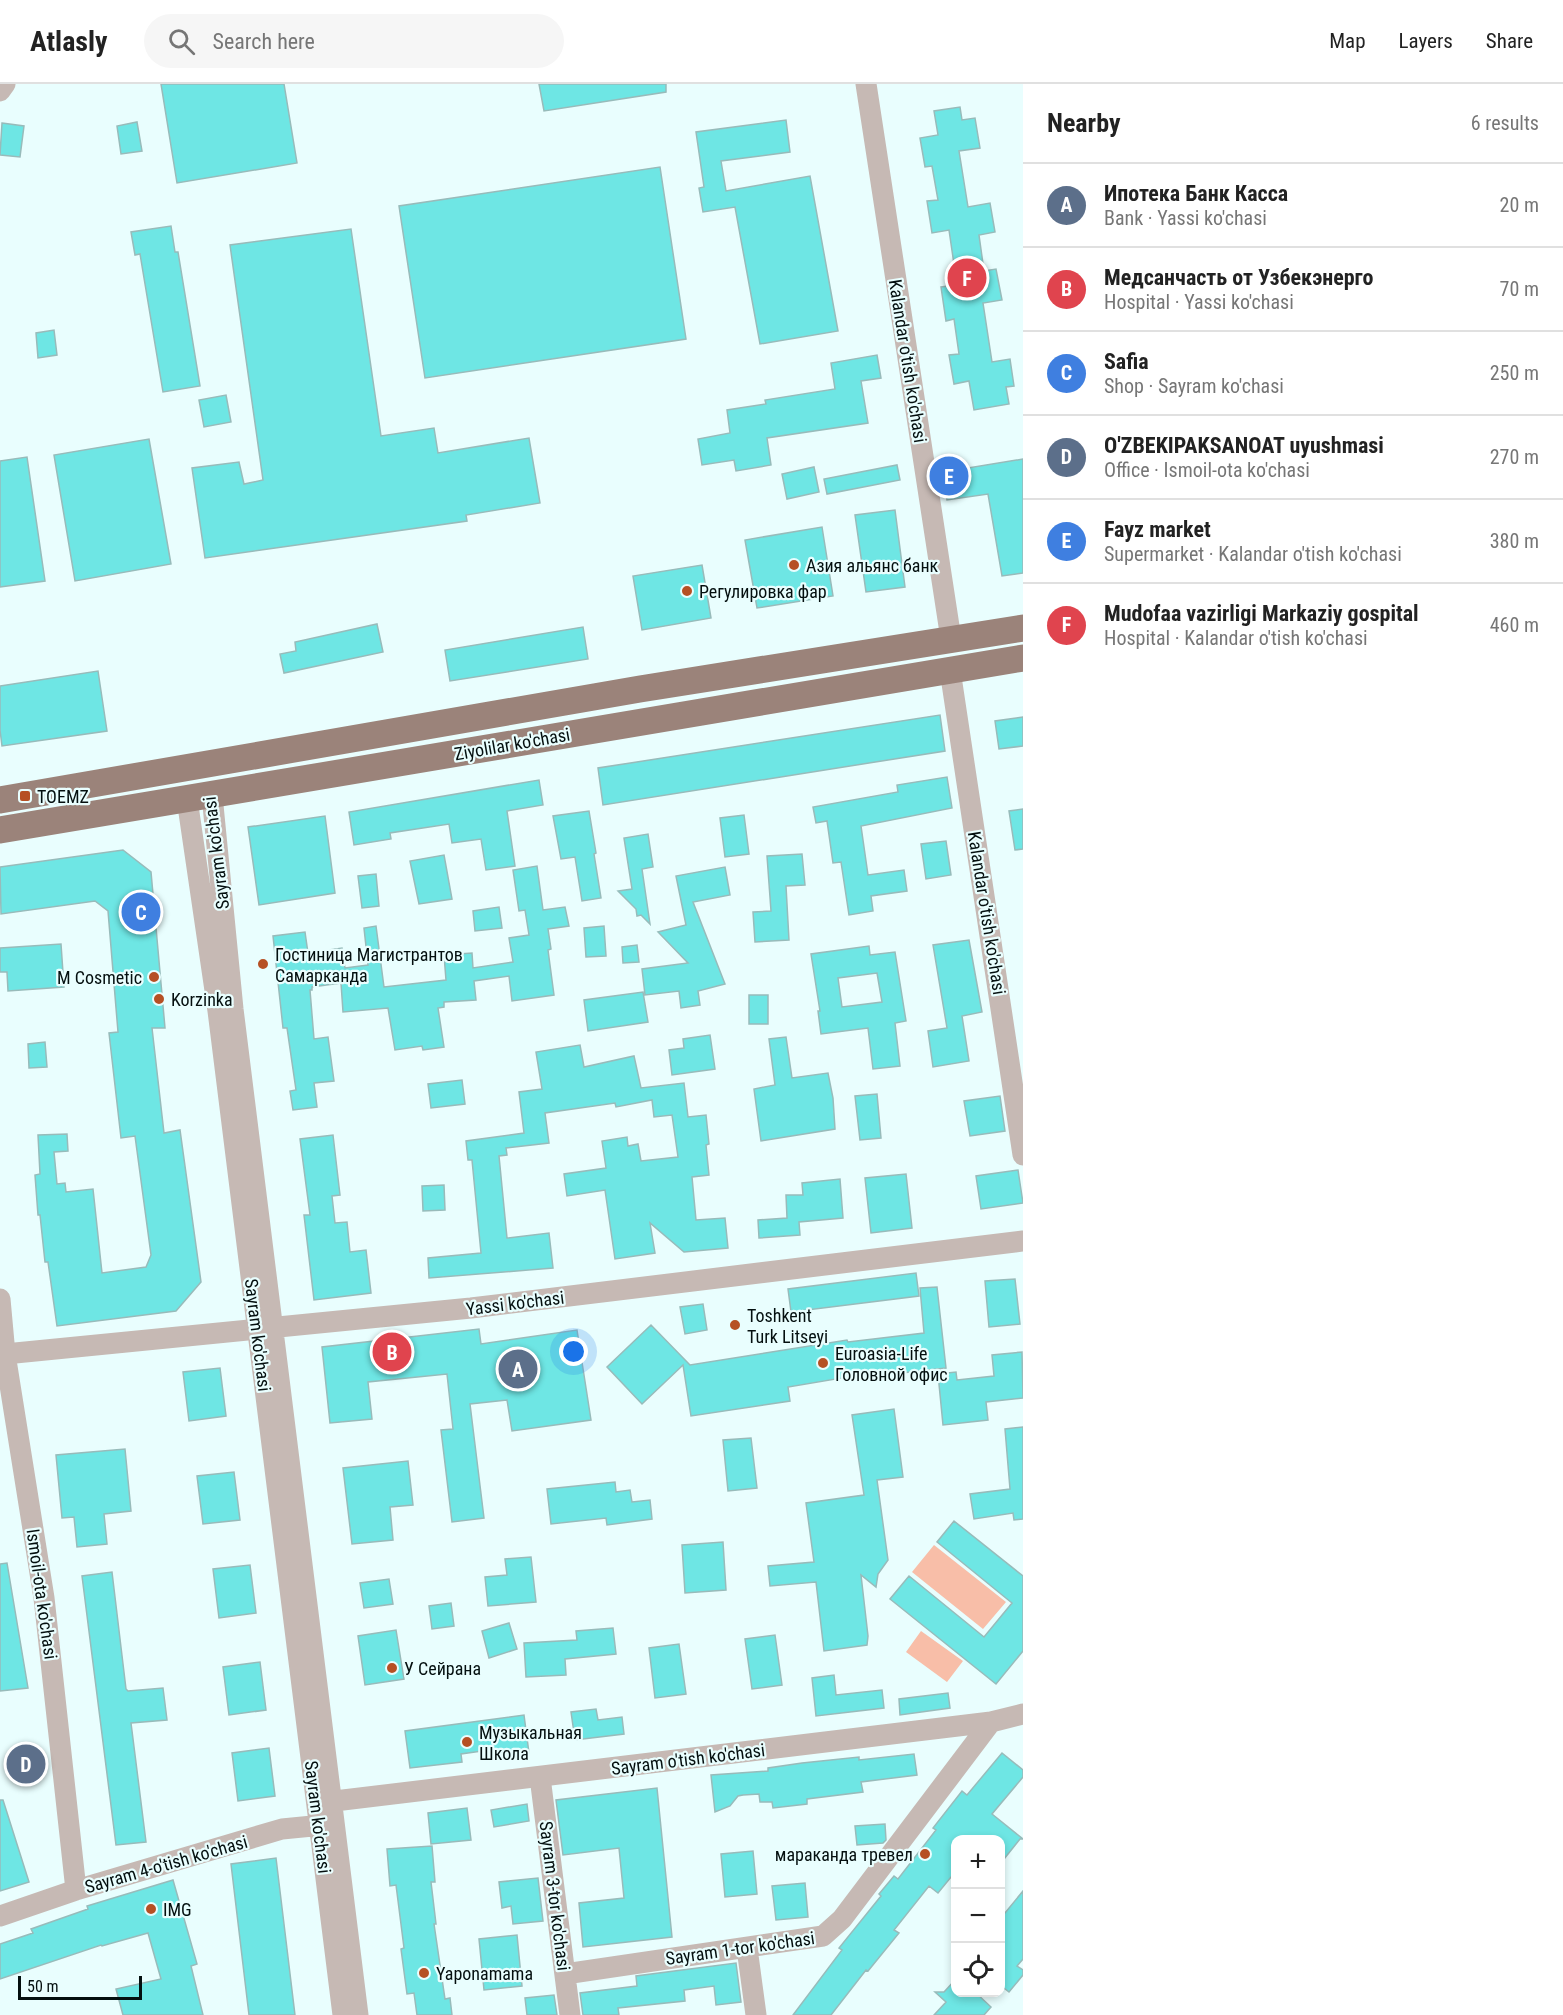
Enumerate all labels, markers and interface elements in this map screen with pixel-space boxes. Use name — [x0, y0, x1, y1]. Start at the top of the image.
search box — [144, 14, 564, 68]
text: Atlasly — [30, 25, 108, 58]
icon: search — [165, 25, 198, 58]
text: Search here — [213, 29, 315, 54]
text: Map — [1329, 29, 1366, 53]
text: Layers — [1399, 29, 1453, 53]
text: Share — [1486, 29, 1533, 53]
text: Nearby — [1047, 108, 1121, 138]
text: 6 results — [1471, 111, 1539, 135]
text: Ипотека Банк Касса — [1104, 181, 1288, 206]
text: A — [1061, 193, 1072, 217]
text: 20 m — [1500, 193, 1539, 217]
text: Bank · Yassi ko'chasi — [1104, 206, 1267, 230]
pin: F — [948, 256, 986, 300]
text: Медсанчасть от Узбекэнерго — [1104, 265, 1374, 290]
text: B — [1061, 277, 1072, 301]
text: 70 m — [1500, 277, 1539, 301]
street label: Kalandar o'tish ko'chasi — [885, 278, 931, 444]
text: Hospital · Yassi ko'chasi — [1104, 290, 1294, 314]
text: Safia — [1104, 349, 1149, 374]
text: C — [1061, 361, 1072, 385]
text: 250 m — [1490, 361, 1539, 385]
text: Shop · Sayram ko'chasi — [1104, 374, 1284, 398]
text: O'ZBEKIPAKSANOAT uyushmasi — [1104, 433, 1384, 458]
text: D — [1061, 445, 1072, 469]
text: 270 m — [1490, 445, 1539, 469]
pin: E — [930, 454, 968, 498]
text: Office · Ismoil-ota ko'chasi — [1104, 458, 1310, 482]
text: Fayz market — [1104, 517, 1211, 542]
text: E — [1062, 529, 1071, 553]
text: 380 m — [1490, 529, 1539, 553]
text: Supermarket · Kalandar o'tish ko'chasi — [1104, 542, 1402, 566]
place label: Азия альянс банк — [806, 555, 939, 576]
marker: Азия альянс банк — [787, 558, 801, 572]
place label: Регулировка фар — [699, 581, 827, 602]
marker: Регулировка фар — [680, 584, 694, 598]
text: Mudofaa vazirligi Markaziy gospital — [1104, 601, 1419, 626]
text: F — [1062, 613, 1071, 637]
text: 460 m — [1490, 613, 1539, 637]
text: Hospital · Kalandar o'tish ko'chasi — [1104, 626, 1368, 650]
street label: Ziyolilar ko'chasi — [453, 723, 571, 765]
place label: TOEMZ — [37, 786, 89, 807]
marker: TOEMZ — [18, 789, 32, 803]
street label: Sayram ko'chasi — [199, 795, 233, 911]
street label: Kalandar o'tish ko'chasi — [964, 830, 1010, 996]
pin: C — [122, 890, 160, 934]
place label: Гостиница Магистрантов Самарканда — [275, 944, 463, 986]
marker: Гостиница Магистрантов Самарканда — [256, 957, 270, 971]
place label: M Cosmetic — [57, 967, 142, 988]
marker: M Cosmetic — [147, 970, 161, 984]
place label: Korzinka — [171, 989, 233, 1010]
marker: Korzinka — [152, 992, 166, 1006]
street label: Sayram ko'chasi — [241, 1277, 275, 1393]
street label: Yassi ko'chasi — [465, 1287, 565, 1319]
place label: Toshkent Turk Litseyi — [747, 1305, 828, 1347]
marker: Toshkent Turk Litseyi — [728, 1318, 742, 1332]
pin: B — [372, 1330, 412, 1374]
your location — [559, 1337, 588, 1366]
place label: Euroasia-Life Головной офис — [835, 1343, 948, 1385]
pin: A — [498, 1346, 538, 1392]
marker: Euroasia-Life Головной офис — [816, 1356, 830, 1370]
street label: Ismoil-ota ko'chasi — [22, 1527, 62, 1661]
place label: У Сейрана — [404, 1658, 481, 1679]
marker: У Сейрана — [385, 1661, 399, 1675]
place label: Музыкальная Школа — [479, 1722, 582, 1764]
marker: Музыкальная Школа — [460, 1735, 474, 1749]
street label: Sayram o'tish ko'chasi — [610, 1739, 766, 1779]
pin: D — [6, 1742, 46, 1786]
street label: Sayram ko'chasi — [301, 1759, 335, 1875]
street label: Sayram 3-tor ko'chasi — [535, 1820, 575, 1972]
street label: Sayram 4-o'tish ko'chasi — [82, 1831, 250, 1897]
map controls — [951, 1835, 1005, 1997]
button: + — [951, 1835, 1005, 1889]
place label: мараканда тревел — [775, 1844, 913, 1865]
marker: мараканда тревел — [918, 1847, 932, 1861]
button: − — [951, 1889, 1005, 1943]
place label: IMG — [163, 1899, 192, 1920]
marker: IMG — [144, 1902, 158, 1916]
street label: Sayram 1-tor ko'chasi — [664, 1927, 816, 1969]
button: locate — [951, 1943, 1005, 1997]
place label: Yaponamama — [436, 1963, 533, 1984]
marker: Yaponamama — [417, 1966, 431, 1980]
scale bar — [18, 1973, 142, 2000]
text: 50 m — [27, 1977, 59, 1996]

